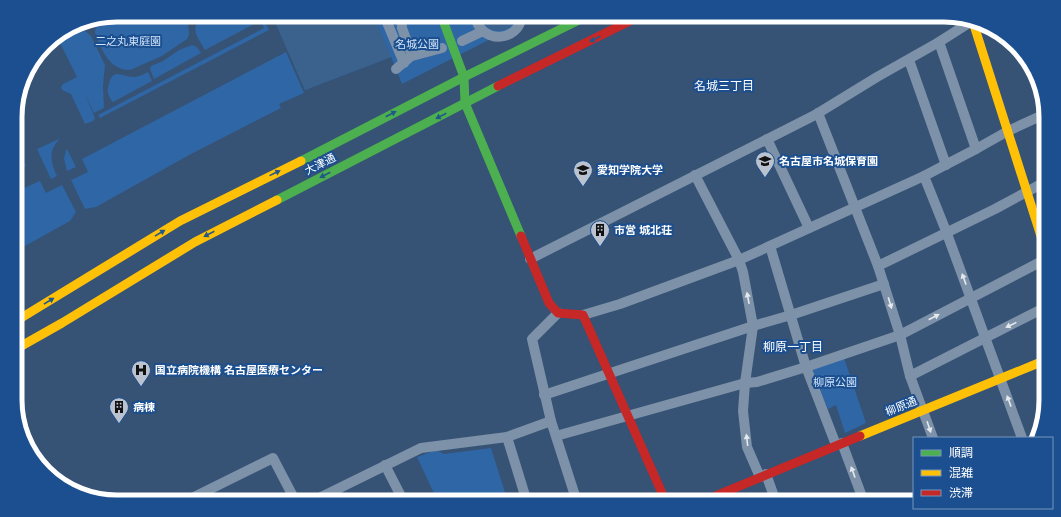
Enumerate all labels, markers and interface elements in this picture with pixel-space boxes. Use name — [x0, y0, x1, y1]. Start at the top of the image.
park label: 二之丸東庭園 — [95, 35, 161, 47]
one-way arrow — [589, 36, 600, 42]
park label: 名城公園 — [395, 38, 439, 50]
district label: 名城三丁目 — [694, 79, 754, 93]
one-way arrow — [385, 111, 397, 118]
one-way arrow — [435, 113, 447, 119]
school or university icon: 名古屋市名城保育園 — [754, 150, 776, 178]
street label: 大津通 — [303, 151, 337, 177]
place label: 名古屋市名城保育園 — [779, 155, 878, 167]
school or university icon: 愛知学院大学 — [572, 159, 594, 187]
place label: 愛知学院大学 — [597, 164, 663, 176]
one-way arrow — [270, 170, 281, 176]
one-way arrow — [319, 172, 331, 178]
building icon: 市営 城北荘 — [589, 219, 611, 247]
place label: 市営 城北荘 — [614, 224, 672, 236]
one-way arrow — [154, 230, 166, 237]
one-way arrow — [204, 231, 215, 237]
one-way arrow — [961, 273, 967, 285]
one-way arrow — [745, 291, 751, 304]
one-way arrow — [887, 297, 893, 309]
one-way arrow — [43, 298, 55, 305]
one-way arrow — [929, 314, 940, 320]
one-way arrow — [1005, 322, 1017, 328]
district label: 柳原一丁目 — [763, 340, 823, 354]
hospital icon: 国立病院機構 名古屋医療センター — [130, 359, 152, 387]
place label: 国立病院機構 名古屋医療センター — [155, 364, 323, 376]
park label: 柳原公園 — [813, 376, 857, 388]
street label: 柳原通 — [883, 394, 919, 418]
one-way arrow — [1005, 395, 1011, 407]
building icon: 病棟 — [108, 396, 130, 424]
place label: 病棟 — [133, 401, 155, 413]
one-way arrow — [926, 421, 932, 433]
one-way arrow — [744, 434, 750, 446]
legend — [913, 437, 1053, 509]
text: 順調 — [949, 446, 973, 460]
one-way arrow — [850, 466, 856, 478]
text: 混雑 — [949, 466, 973, 480]
text: 渋滞 — [949, 486, 973, 500]

